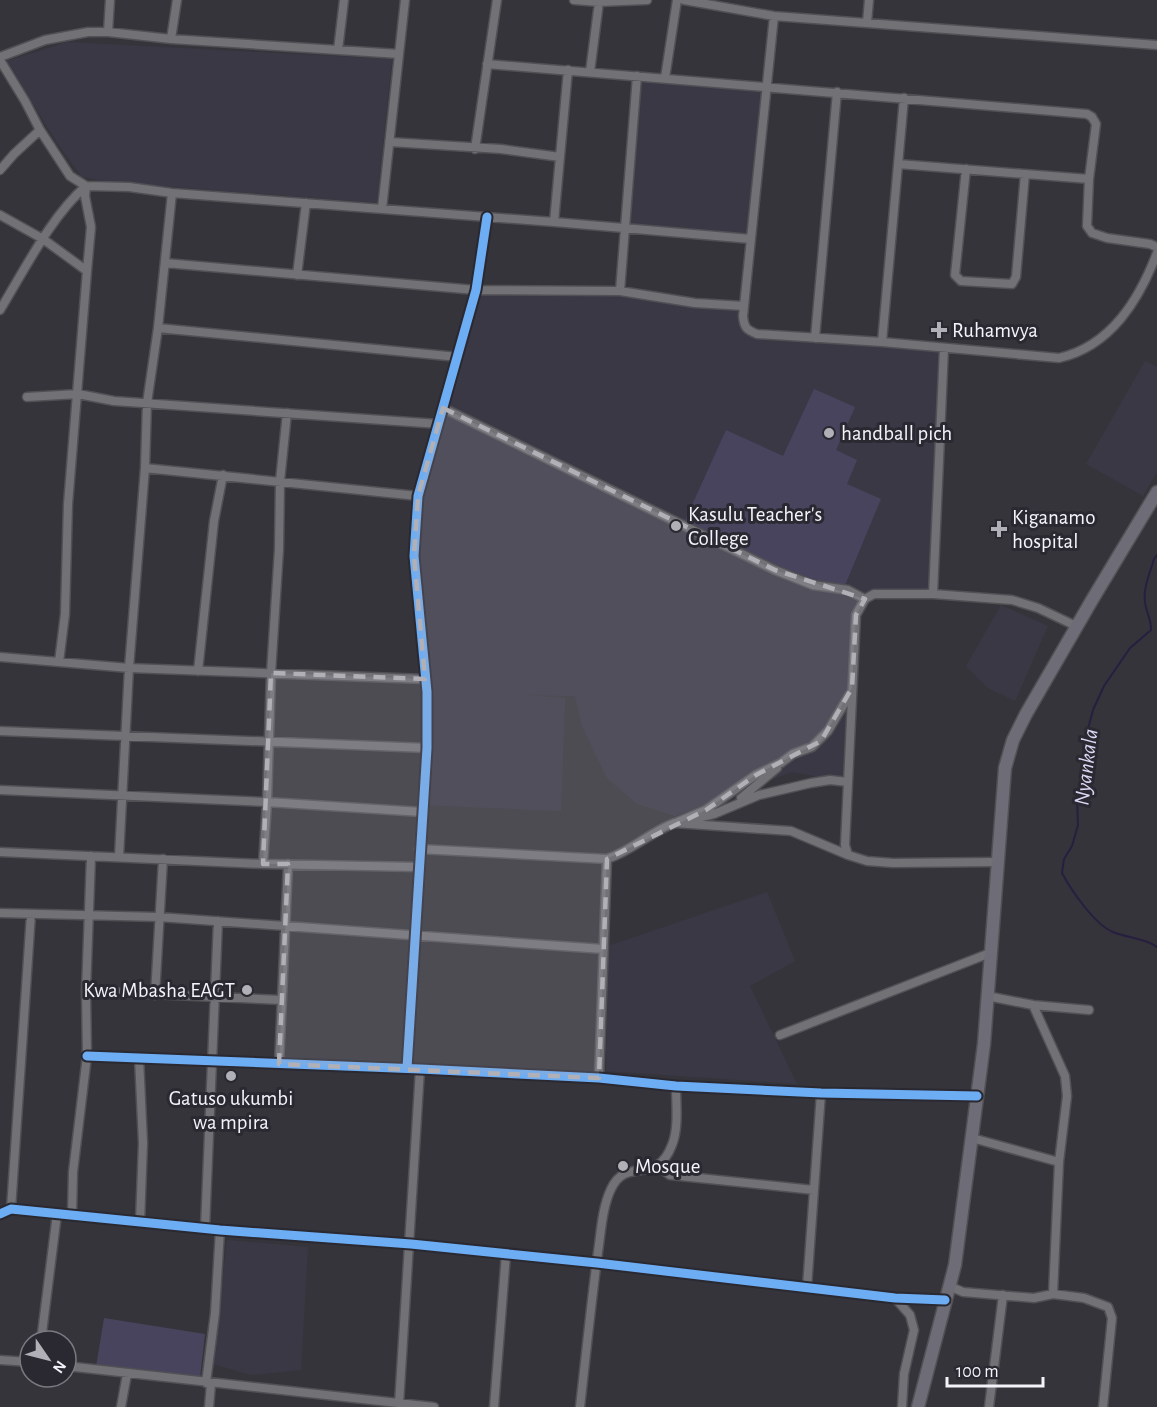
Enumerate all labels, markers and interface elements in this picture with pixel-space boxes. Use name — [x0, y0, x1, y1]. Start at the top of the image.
place label: Ruhamvya — [952, 320, 1038, 341]
marker: Ruhamvya — [930, 321, 948, 339]
place label: handball pich — [841, 423, 952, 444]
marker: handball pich — [822, 426, 836, 440]
place label: Kasulu Teacher's College — [688, 504, 822, 549]
place label: Kiganamo hospital — [1012, 507, 1095, 552]
marker: Kasulu Teacher's College — [669, 519, 683, 533]
marker: Kiganamo hospital — [990, 520, 1008, 538]
water label: Nyankala — [1070, 727, 1102, 807]
place label: Kwa Mbasha EAGT — [83, 980, 235, 1001]
marker: Kwa Mbasha EAGT — [240, 983, 254, 997]
marker: Gatuso ukumbi wa mpira — [224, 1069, 238, 1083]
place label: Gatuso ukumbi wa mpira — [169, 1088, 293, 1133]
place label: Mosque — [635, 1156, 700, 1177]
marker: Mosque — [616, 1159, 630, 1173]
north arrow — [18, 1329, 78, 1389]
scale bar — [947, 1350, 1043, 1388]
text: N — [50, 1358, 69, 1376]
text: 100 m — [956, 1363, 999, 1381]

